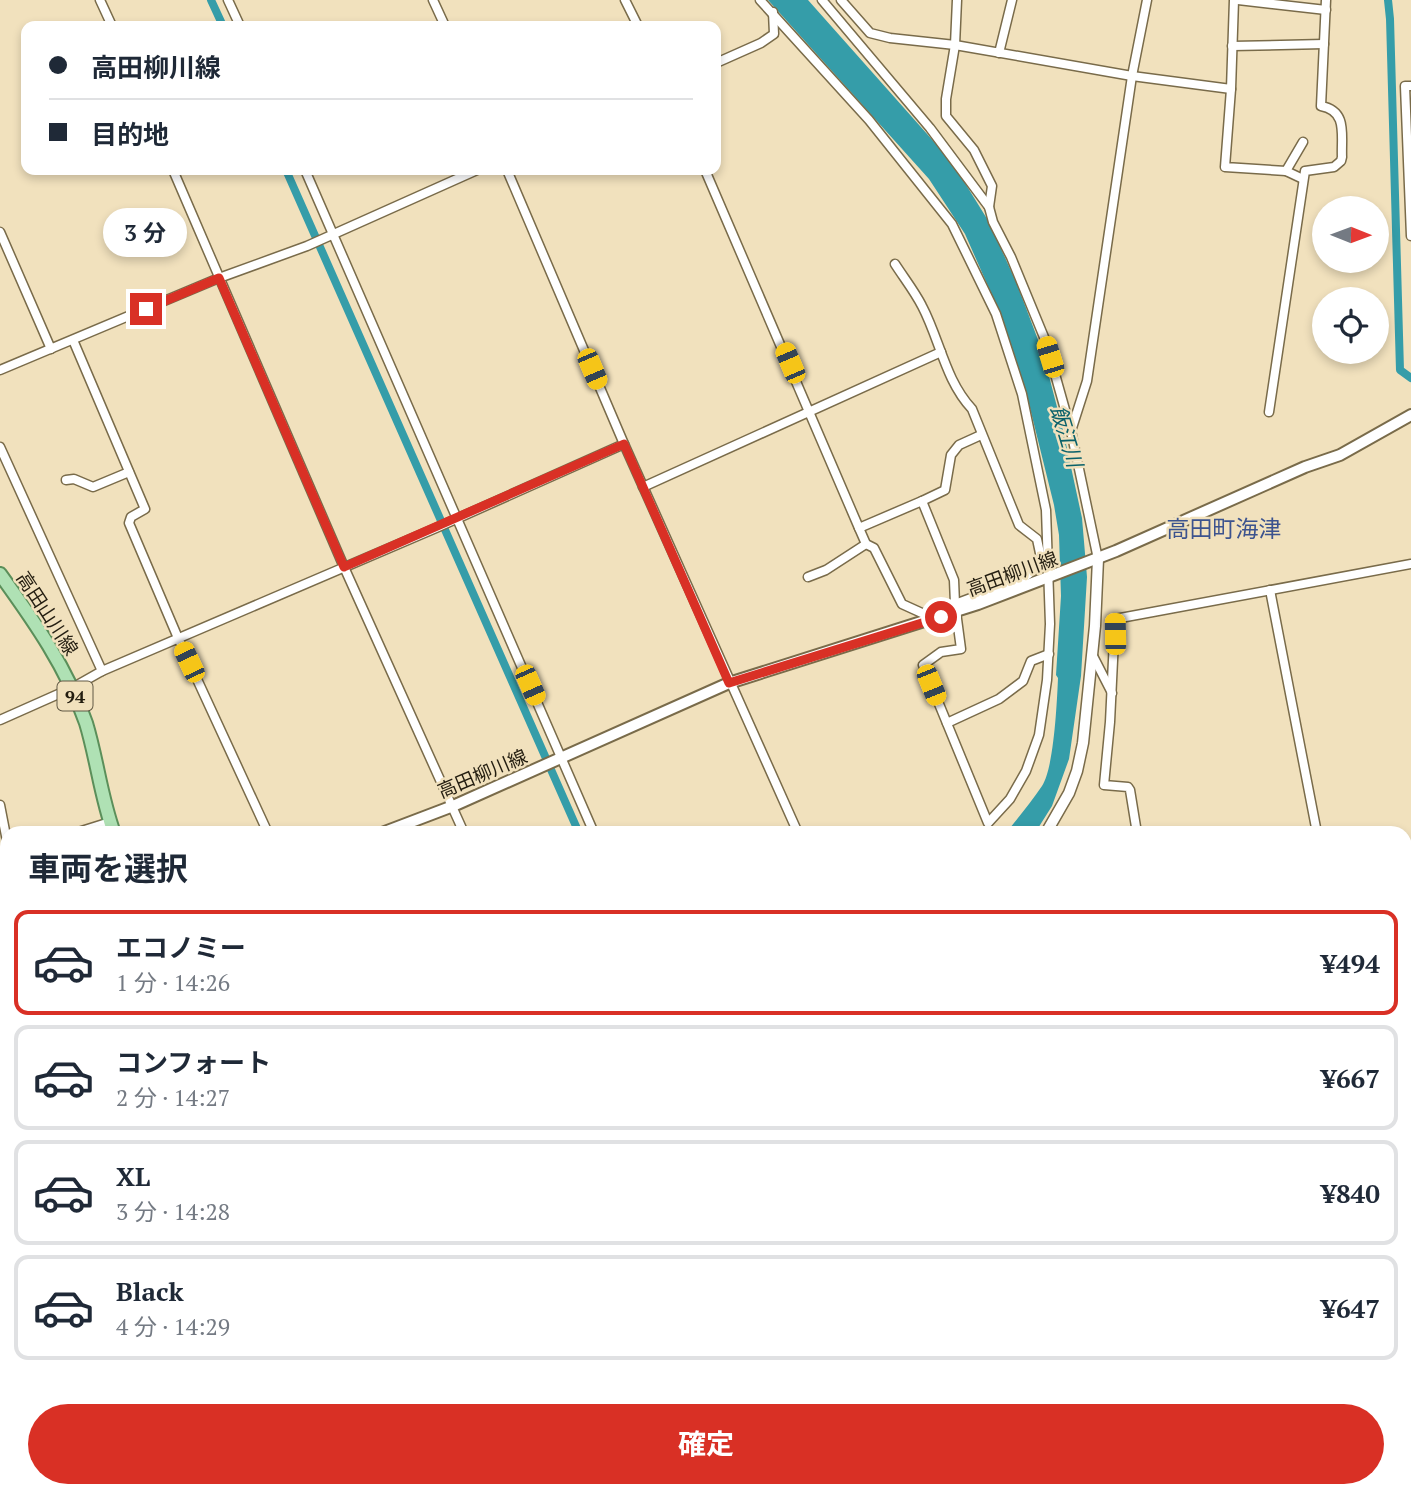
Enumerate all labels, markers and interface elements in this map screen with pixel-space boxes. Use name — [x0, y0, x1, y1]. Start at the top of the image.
text: 高田柳川線 — [91, 50, 221, 84]
text: 目的地 — [91, 117, 169, 151]
north arrow — [1312, 196, 1390, 273]
map controls — [1312, 196, 1389, 364]
callout: 3 分 — [104, 208, 188, 256]
text: 3 分 — [124, 217, 166, 248]
button: locate — [1312, 287, 1389, 364]
route end — [130, 293, 162, 325]
car — [1034, 334, 1067, 380]
car — [773, 340, 808, 386]
car — [575, 346, 610, 392]
water label: 飯江川 — [1044, 402, 1090, 472]
district label: 高田町海津 — [1167, 513, 1282, 544]
street label: 高田柳川線 — [963, 545, 1061, 601]
street label: 高田山川線 — [12, 566, 84, 660]
route start — [925, 601, 957, 633]
car — [1105, 613, 1126, 655]
car — [171, 639, 208, 685]
car — [512, 662, 549, 708]
car — [914, 662, 949, 708]
road number: 94 — [57, 682, 92, 710]
street label: 高田柳川線 — [433, 743, 531, 803]
text: 車両を選択 — [28, 847, 188, 889]
text: エコノミー — [116, 930, 246, 964]
icon: car — [32, 931, 95, 994]
text: ¥494 — [1321, 946, 1380, 980]
text: 1 分 · 14:26 — [116, 967, 230, 998]
text: コンフォート — [116, 1045, 271, 1079]
icon: car — [32, 1046, 95, 1109]
text: ¥667 — [1321, 1061, 1380, 1095]
text: 2 分 · 14:27 — [116, 1082, 230, 1113]
text: XL — [116, 1159, 150, 1193]
icon: car — [32, 1161, 95, 1224]
text: ¥840 — [1321, 1176, 1380, 1210]
text: 3 分 · 14:28 — [116, 1196, 230, 1227]
text: Black — [116, 1274, 184, 1308]
icon: car — [32, 1276, 95, 1339]
text: ¥647 — [1321, 1291, 1380, 1325]
text: 4 分 · 14:29 — [116, 1311, 230, 1342]
button: 確定 — [28, 1404, 1384, 1484]

